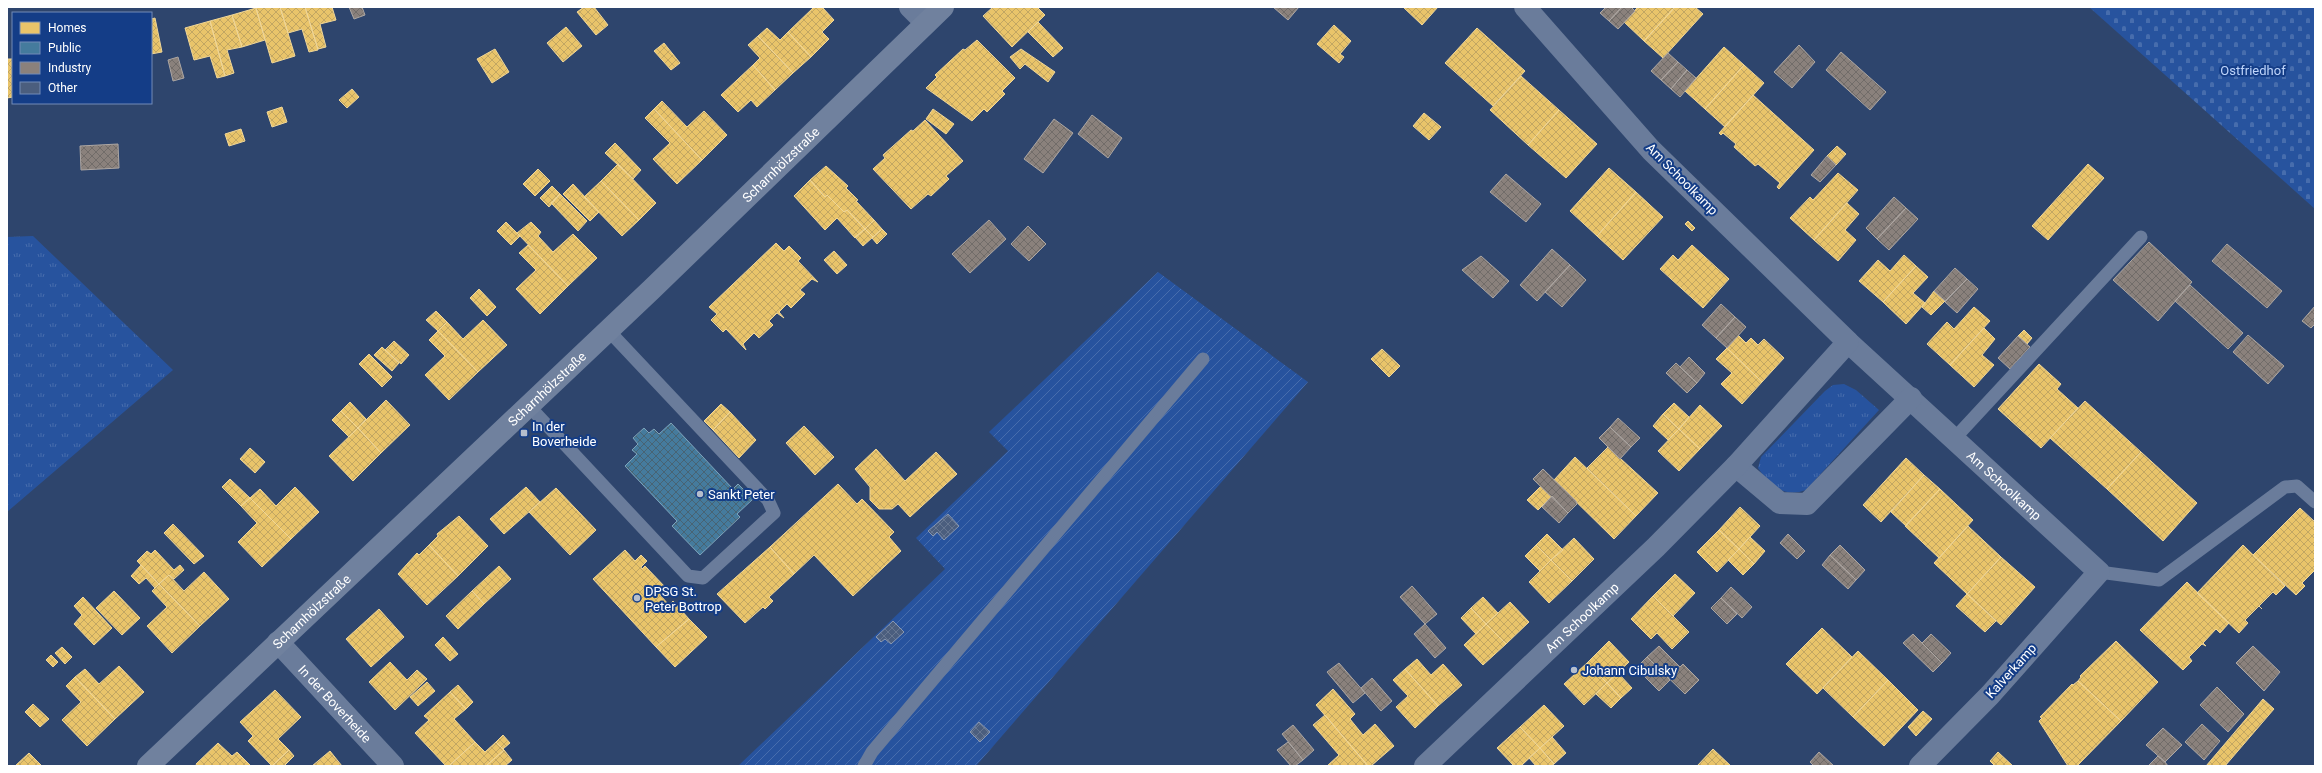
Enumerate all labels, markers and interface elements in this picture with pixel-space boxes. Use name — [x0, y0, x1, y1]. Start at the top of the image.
legend — [12, 12, 152, 104]
text: Homes — [48, 21, 86, 35]
text: Public — [48, 41, 81, 55]
text: Industry — [48, 61, 92, 75]
park label: Ostfriedhof — [2220, 63, 2286, 78]
text: Other — [48, 81, 77, 95]
street label: Scharnhölzstraße — [739, 124, 822, 205]
street label: Am Schoolkamp — [1643, 140, 1721, 218]
street label: Scharnhölzstraße — [505, 348, 589, 429]
place label: In der Boverheide — [532, 419, 596, 449]
marker: In der Boverheide — [519, 428, 529, 438]
street label: Am Schoolkamp — [1964, 448, 2044, 523]
place label: Sankt Peter — [708, 487, 775, 502]
marker: Sankt Peter — [695, 489, 705, 499]
street label: Scharnhölzstraße — [269, 571, 353, 652]
street label: Am Schoolkamp — [1542, 579, 1621, 656]
place label: DPSG St. Peter Bottrop — [645, 584, 722, 614]
marker: DPSG St. Peter Bottrop — [632, 593, 642, 603]
street label: Kalverkamp — [1983, 641, 2039, 701]
street label: In der Boverheide — [296, 662, 375, 746]
place label: Johann Cibulsky — [1582, 663, 1677, 678]
marker: Johann Cibulsky — [1569, 665, 1579, 675]

